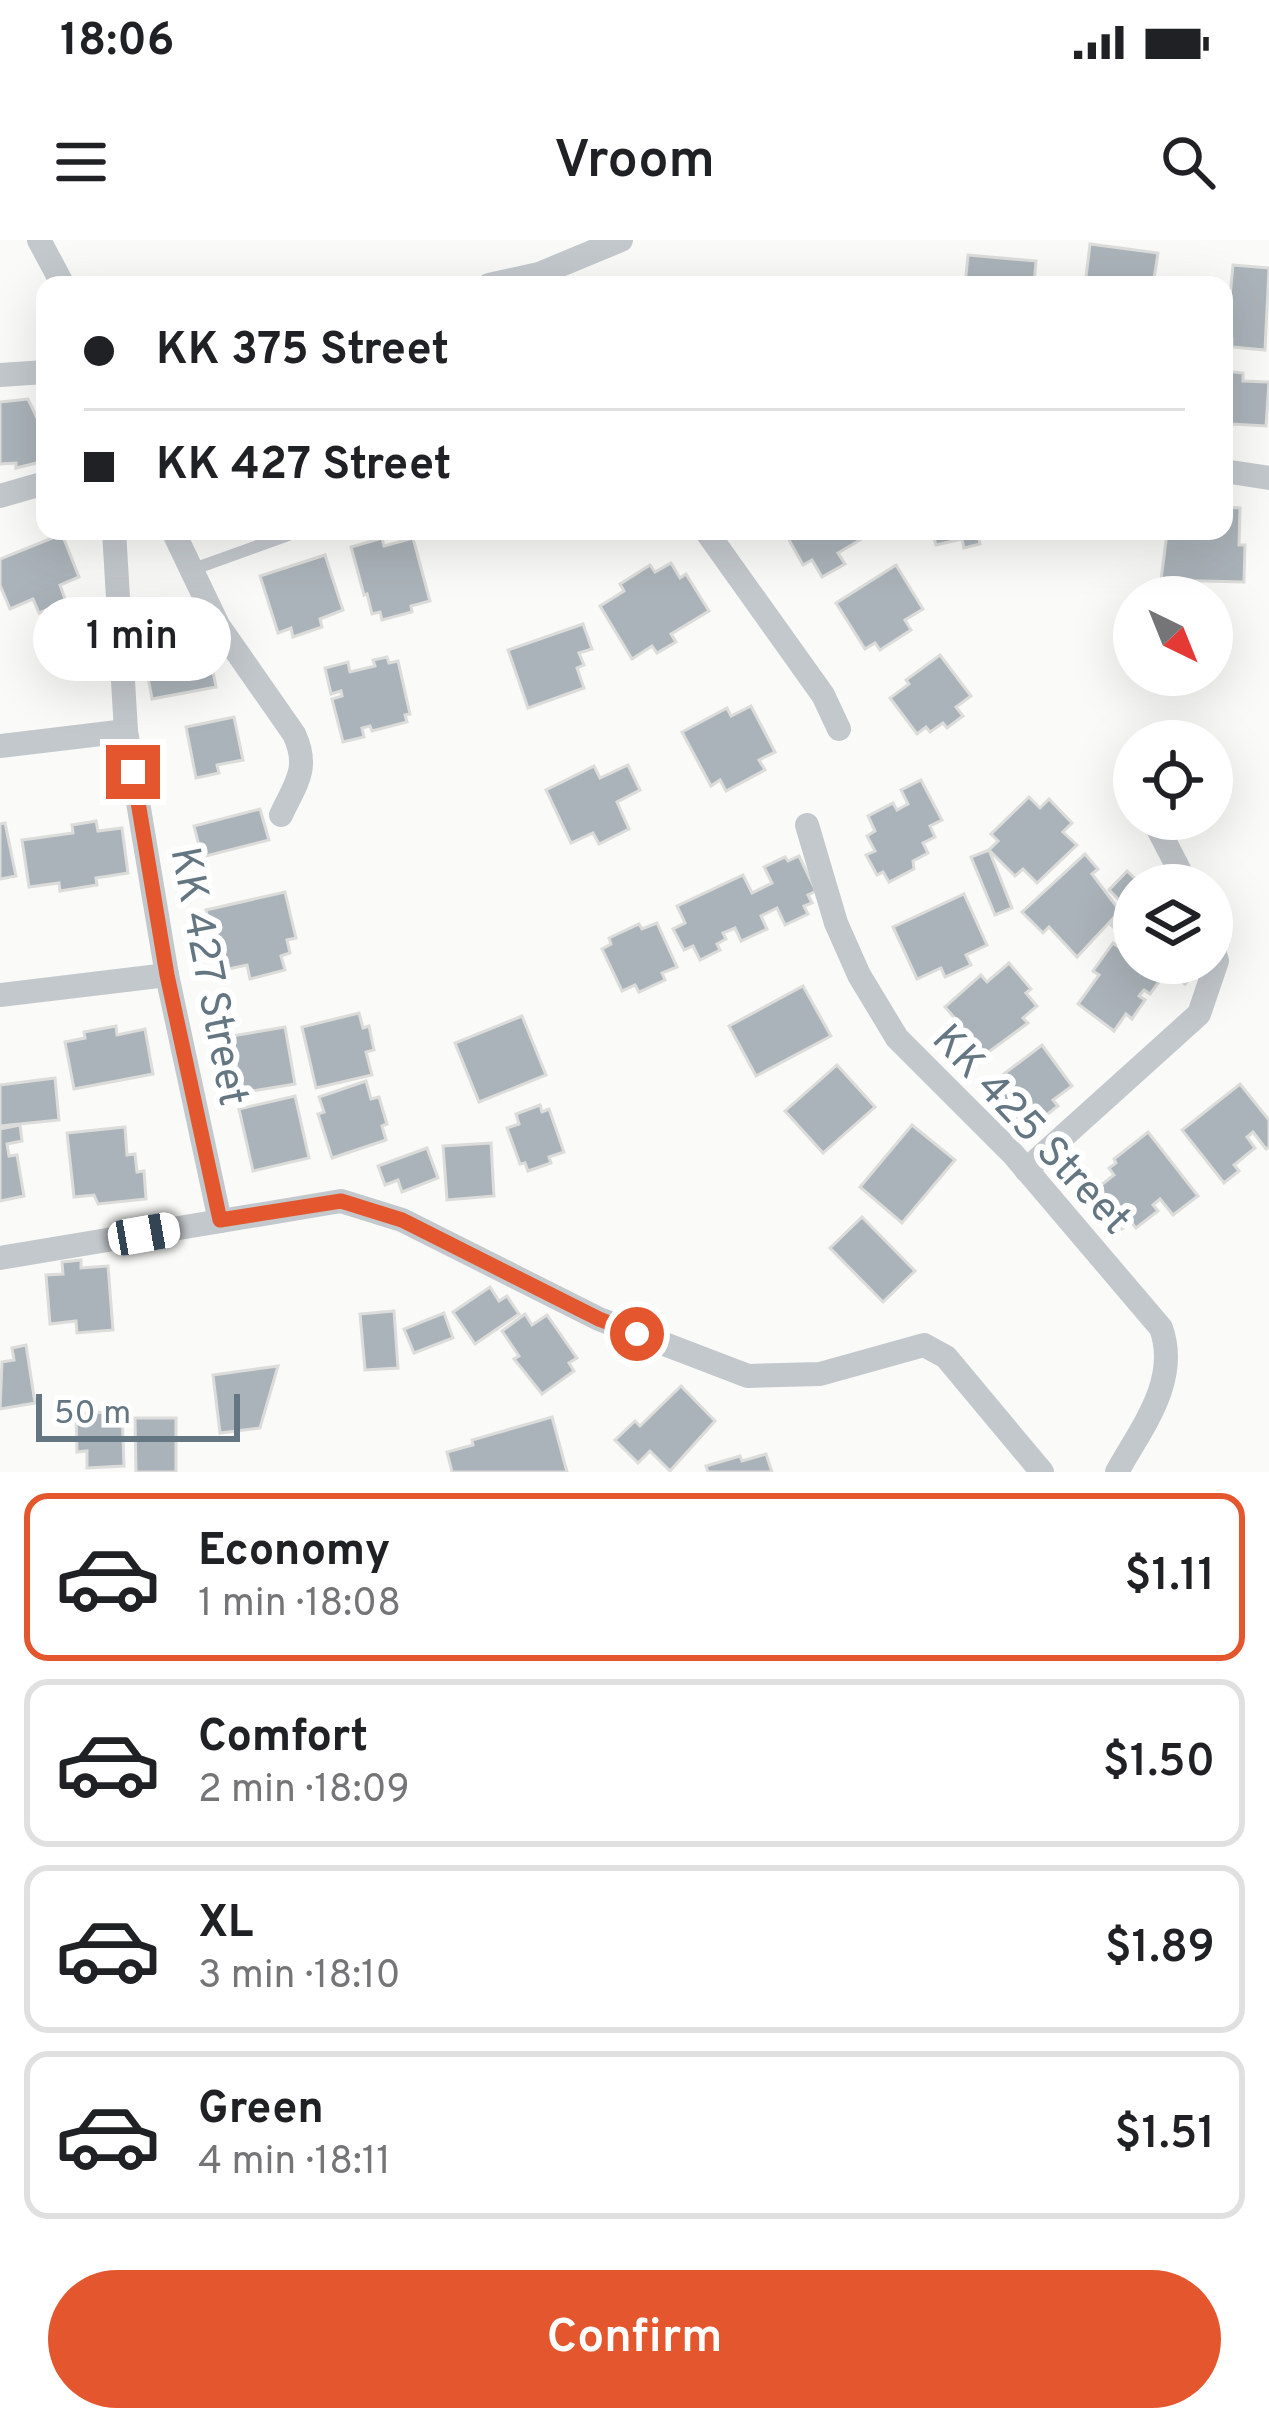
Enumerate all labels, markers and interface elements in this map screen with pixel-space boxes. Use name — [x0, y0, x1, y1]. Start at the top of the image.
text: 18:06 — [60, 14, 174, 71]
text: Vroom — [554, 128, 715, 197]
icon: menu — [48, 129, 114, 195]
icon: search — [1155, 129, 1221, 195]
text: KK 375 Street — [156, 323, 449, 380]
text: KK 427 Street — [156, 438, 451, 495]
north arrow — [1113, 576, 1233, 696]
map controls — [1113, 576, 1233, 984]
callout: 1 min — [34, 598, 232, 682]
text: 1 min — [86, 614, 178, 663]
button: locate — [1113, 720, 1233, 840]
route end — [106, 745, 160, 799]
street label: KK 427 Street — [156, 843, 258, 1111]
button: layers — [1113, 864, 1233, 984]
street label: KK 425 Street — [919, 1015, 1141, 1247]
car — [105, 1210, 183, 1258]
route start — [610, 1307, 664, 1361]
scale bar — [36, 1388, 240, 1441]
text: 50 m — [54, 1394, 131, 1436]
icon: car — [54, 1523, 162, 1631]
text: Economy — [198, 1524, 390, 1581]
text: $1.11 — [1125, 1549, 1215, 1606]
text: 1 min · 18:08 — [198, 1581, 401, 1630]
icon: car — [54, 1709, 162, 1817]
text: Comfort — [198, 1710, 368, 1767]
text: $1.50 — [1103, 1735, 1215, 1792]
text: 2 min · 18:09 — [198, 1767, 410, 1816]
icon: car — [54, 1895, 162, 2003]
text: XL — [198, 1896, 253, 1953]
text: $1.89 — [1105, 1921, 1215, 1978]
text: 3 min · 18:10 — [198, 1953, 401, 2002]
icon: car — [54, 2081, 162, 2189]
text: Green — [198, 2082, 324, 2139]
text: $1.51 — [1115, 2107, 1215, 2164]
text: 4 min · 18:11 — [198, 2139, 391, 2188]
button: Confirm — [48, 2270, 1221, 2408]

